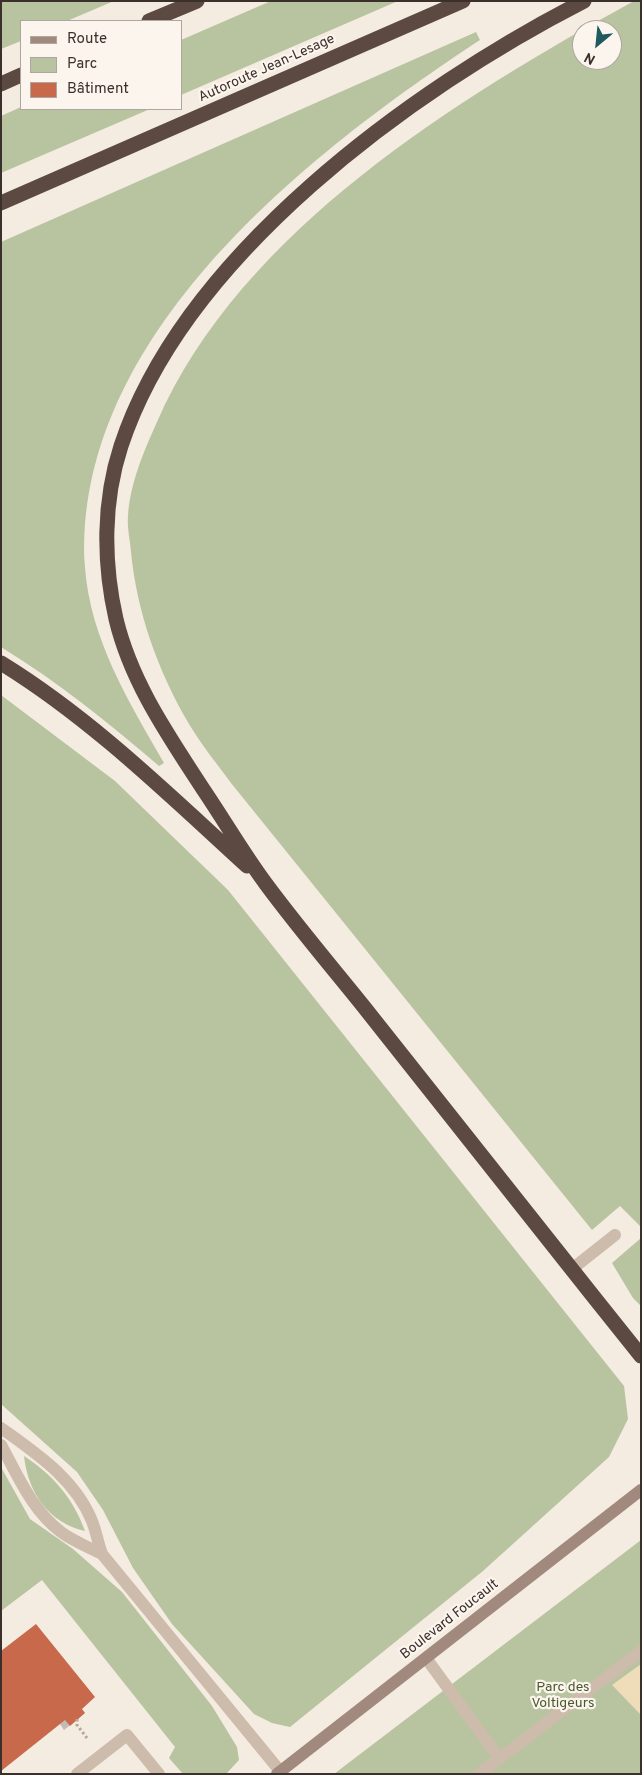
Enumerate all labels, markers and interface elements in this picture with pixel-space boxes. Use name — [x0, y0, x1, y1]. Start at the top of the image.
legend — [20, 20, 182, 110]
north arrow — [572, 20, 622, 70]
text: Route — [67, 30, 107, 49]
street label: Autoroute Jean-Lesage — [196, 31, 338, 107]
text: N — [582, 48, 599, 68]
text: Parc — [67, 55, 97, 74]
text: Bâtiment — [67, 80, 129, 99]
street label: Boulevard Foucault — [398, 1576, 502, 1664]
park label: Parc des Voltigeurs — [531, 1680, 595, 1712]

